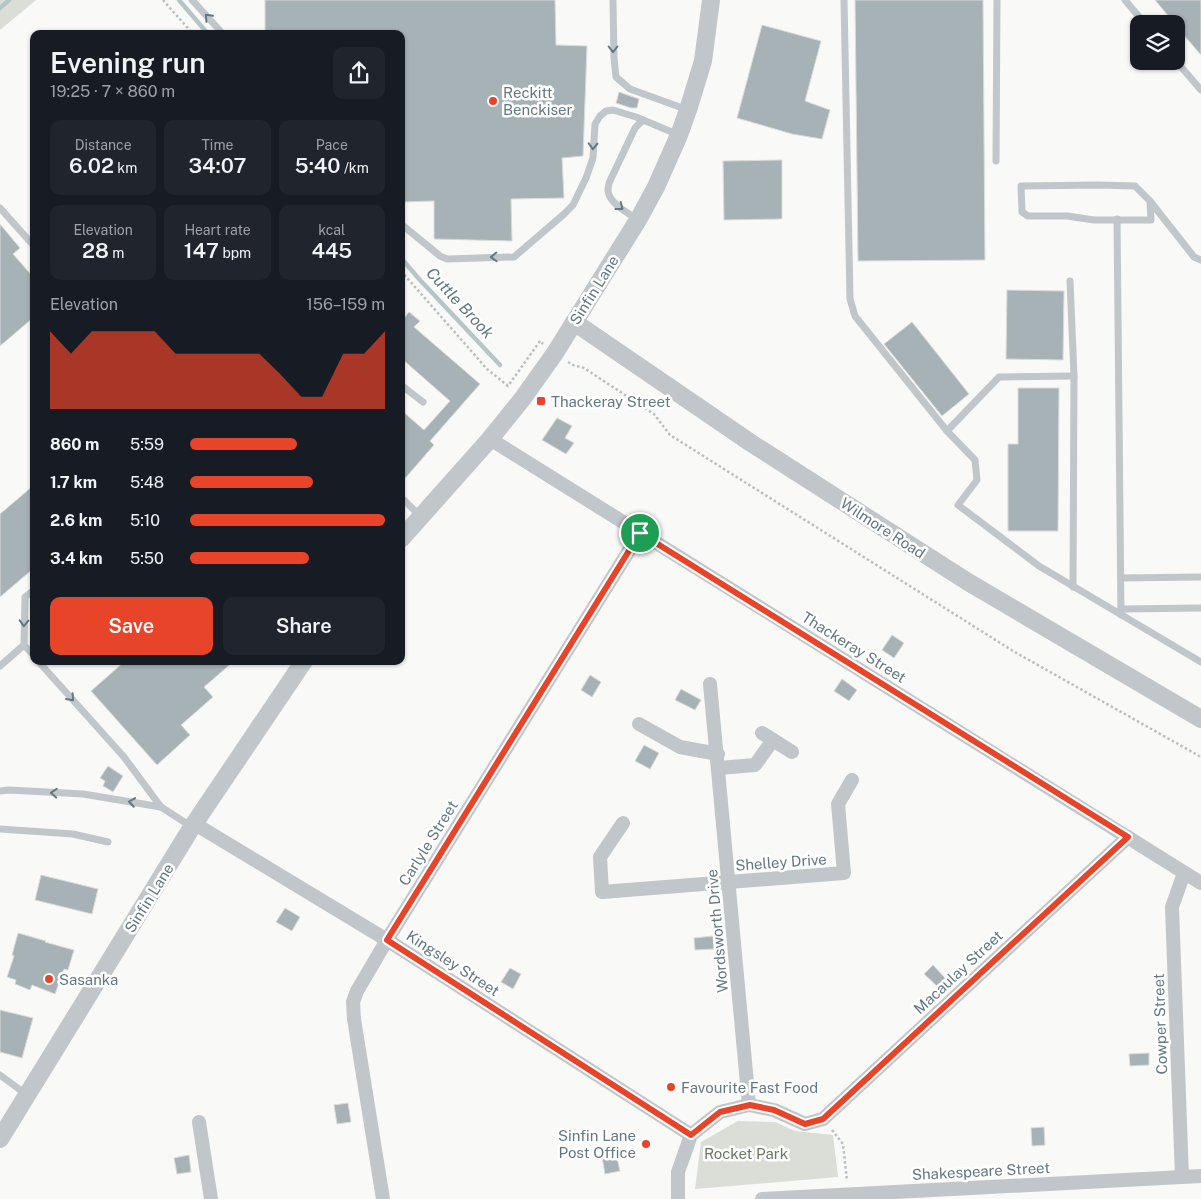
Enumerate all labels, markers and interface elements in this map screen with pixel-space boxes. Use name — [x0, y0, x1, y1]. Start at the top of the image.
one-way arrow — [205, 13, 214, 22]
map controls — [1130, 15, 1185, 70]
button: layers — [1130, 15, 1185, 70]
one-way arrow — [608, 45, 619, 53]
text: Evening run — [50, 46, 206, 79]
button: share — [333, 47, 385, 99]
text: 19:25 · 7 × 860 m — [50, 82, 175, 101]
place label: Reckitt Benckiser — [503, 84, 573, 118]
marker: Reckitt Benckiser — [487, 95, 499, 107]
text: Distance — [75, 137, 132, 153]
text: Time — [202, 137, 233, 153]
text: Pace — [316, 137, 348, 153]
one-way arrow — [588, 142, 599, 150]
text: 6.02 — [69, 153, 114, 178]
text: 34:07 — [188, 153, 247, 178]
text: 5:40 — [295, 153, 341, 178]
text: km — [114, 160, 137, 176]
text: /km — [341, 160, 369, 176]
one-way arrow — [614, 201, 624, 210]
text: Elevation — [73, 222, 133, 238]
text: Heart rate — [184, 222, 251, 238]
text: kcal — [318, 222, 345, 238]
text: 28 — [82, 238, 109, 263]
text: 147 — [184, 238, 219, 263]
text: 445 — [312, 238, 352, 263]
text: m — [109, 245, 124, 261]
text: bpm — [219, 245, 251, 261]
one-way arrow — [489, 252, 497, 263]
street label: Sinfin Lane — [566, 252, 622, 328]
water label: Cuttle Brook — [422, 264, 498, 343]
text: Elevation — [50, 295, 118, 314]
text: 156–159 m — [306, 295, 385, 314]
place label: Thackeray Street — [551, 393, 671, 410]
marker: Thackeray Street — [535, 395, 547, 407]
text: 860 m — [50, 435, 99, 454]
text: 5:59 — [130, 435, 164, 454]
text: 1.7 km — [50, 473, 97, 492]
text: 5:48 — [130, 473, 164, 492]
street label: Wilmore Road — [838, 494, 928, 562]
text: 2.6 km — [50, 511, 102, 530]
text: 5:10 — [130, 511, 160, 530]
pin — [619, 512, 661, 554]
icon: arrive — [626, 519, 654, 547]
text: 3.4 km — [50, 549, 103, 568]
text: 5:50 — [130, 549, 164, 568]
button: Save — [50, 597, 213, 655]
button: Share — [223, 597, 385, 655]
street label: Thackeray Street — [799, 608, 909, 686]
one-way arrow — [19, 619, 30, 627]
one-way arrow — [65, 692, 74, 701]
one-way arrow — [50, 787, 58, 798]
one-way arrow — [127, 797, 135, 808]
street label: Carlyle Street — [395, 797, 461, 889]
street label: Shelley Drive — [735, 850, 827, 874]
street label: Sinfin Lane — [121, 860, 177, 936]
street label: Wordsworth Drive — [703, 868, 731, 994]
street label: Kingsley Street — [403, 927, 503, 999]
street label: Macaulay Street — [910, 927, 1006, 1017]
place label: Sasanka — [59, 971, 118, 988]
marker: Sasanka — [43, 973, 55, 985]
street label: Cowper Street — [1150, 973, 1170, 1075]
place label: Favourite Fast Food — [681, 1079, 818, 1096]
marker: Favourite Fast Food — [665, 1081, 677, 1093]
place label: Sinfin Lane Post Office — [558, 1127, 636, 1161]
marker: Sinfin Lane Post Office — [640, 1138, 652, 1150]
park label: Rocket Park — [704, 1145, 788, 1162]
street label: Shakespeare Street — [911, 1159, 1051, 1183]

